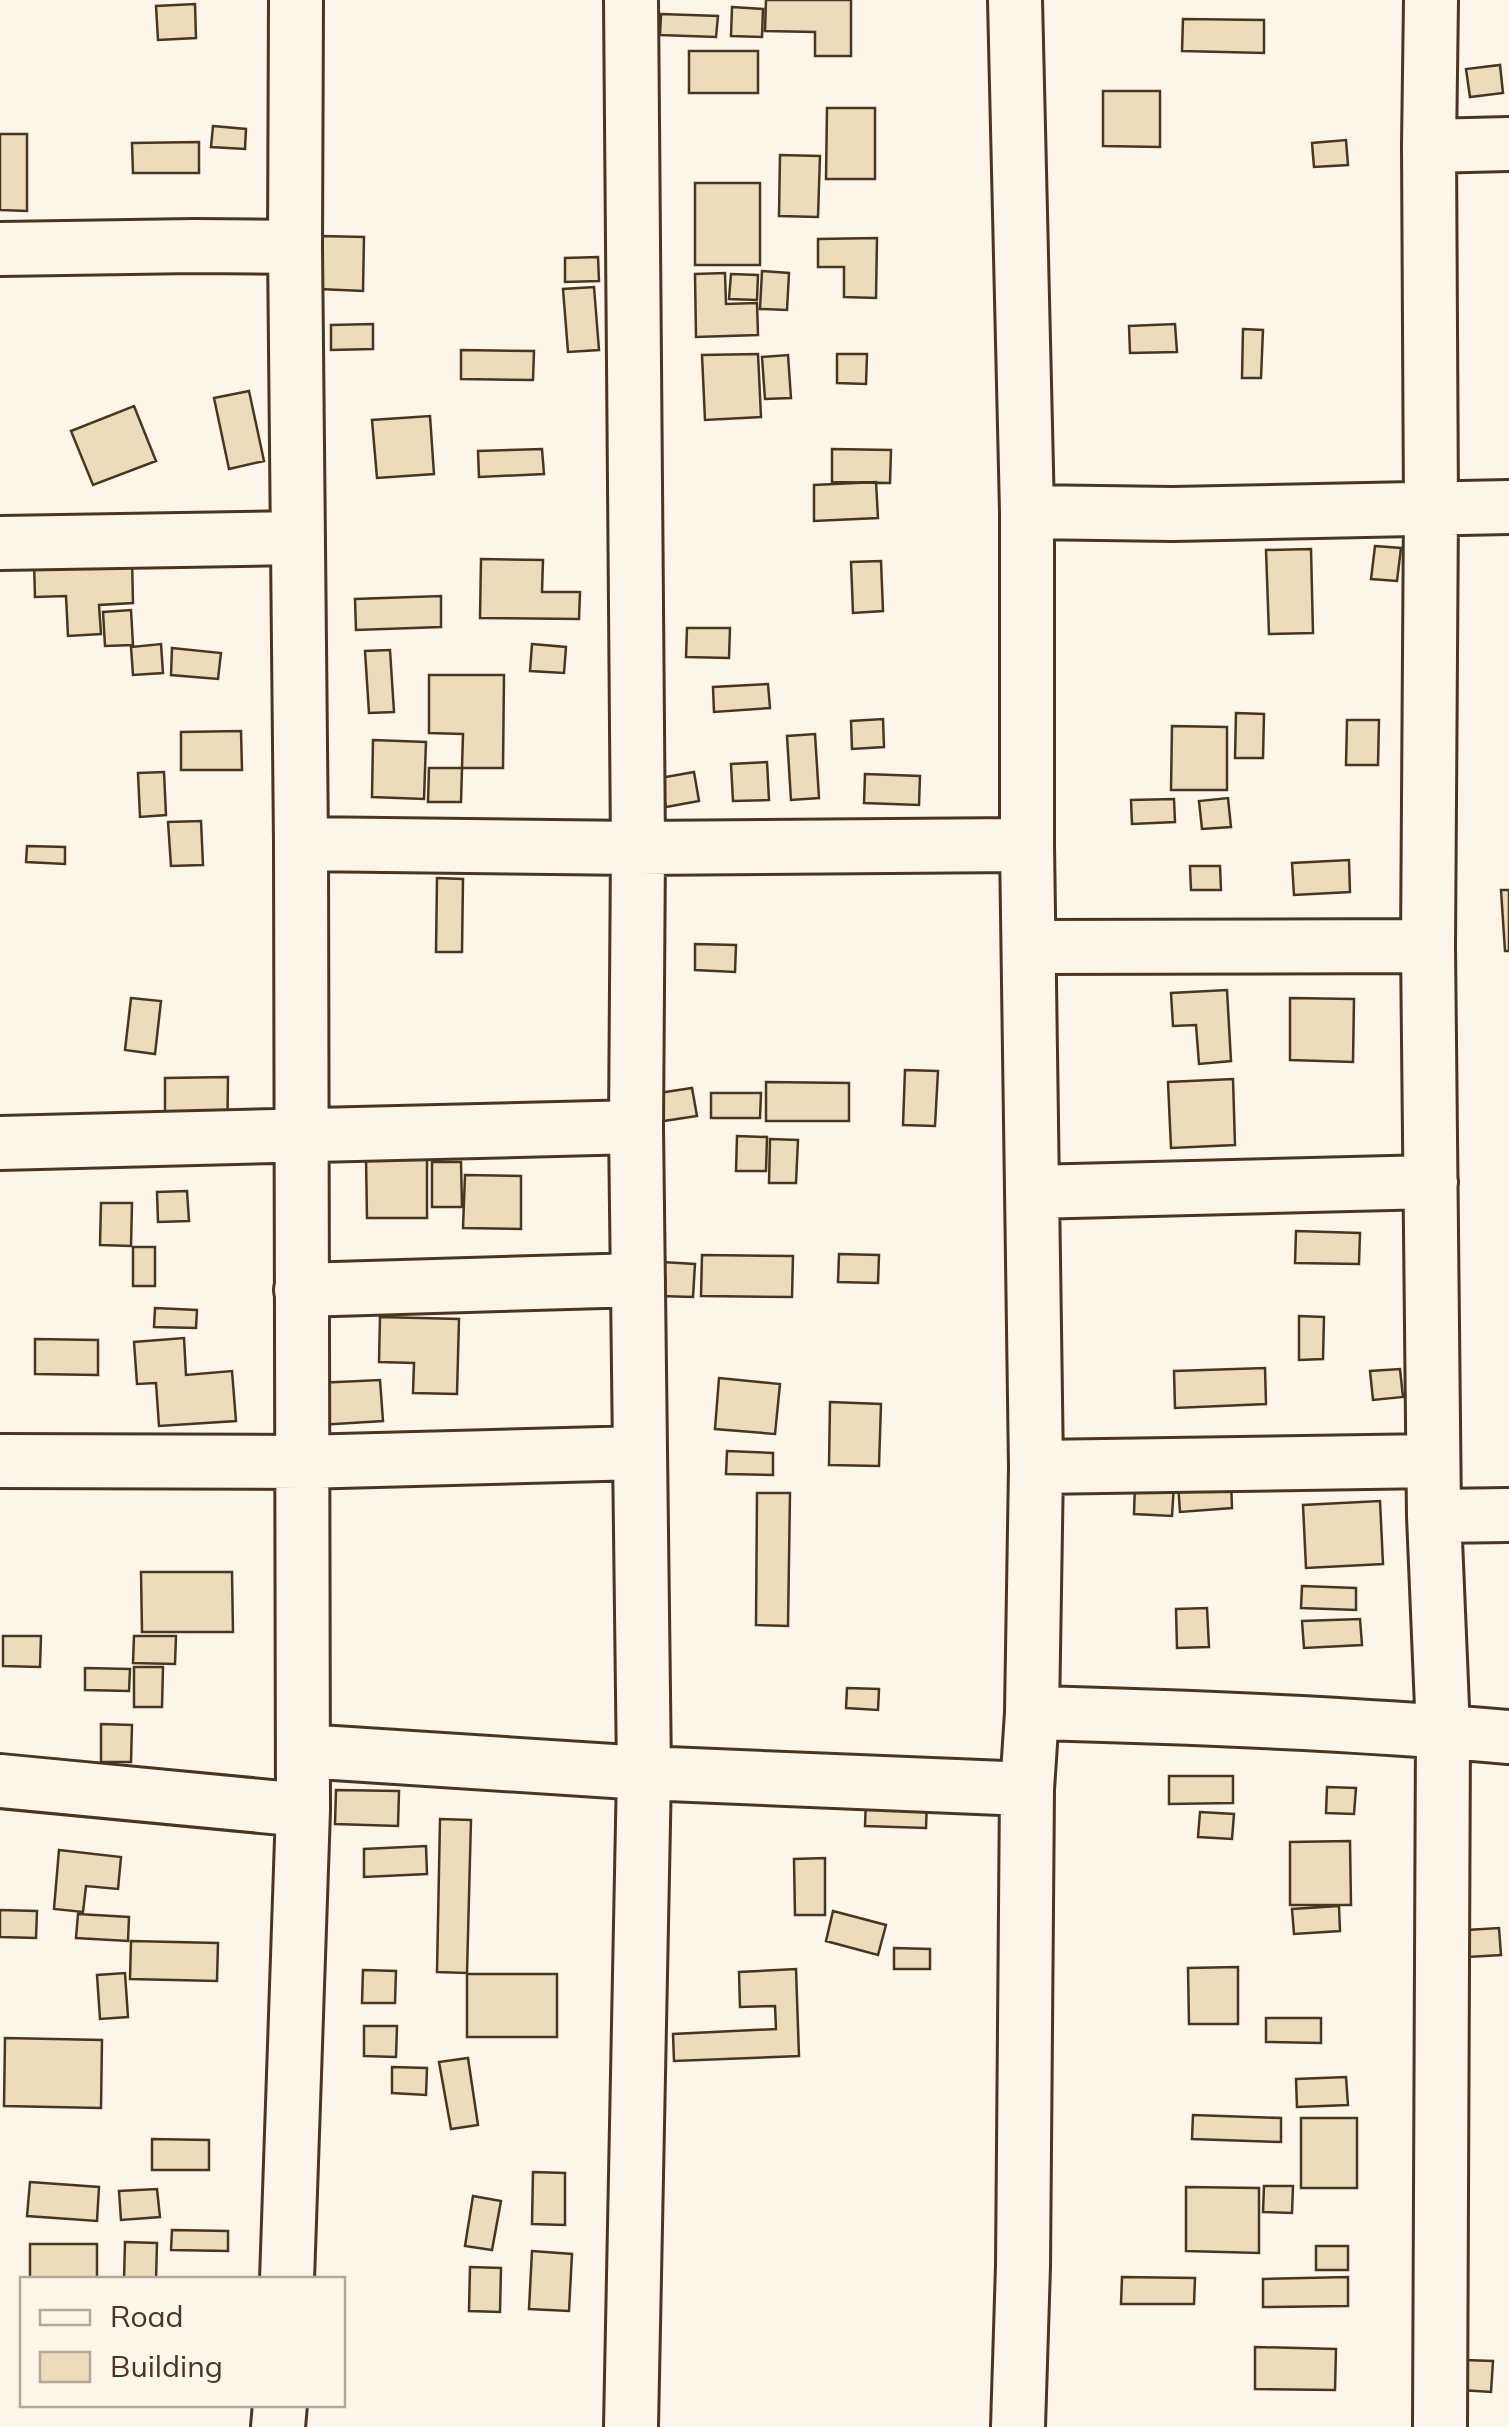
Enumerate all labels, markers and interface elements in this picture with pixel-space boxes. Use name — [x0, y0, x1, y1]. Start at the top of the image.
legend — [20, 2277, 345, 2407]
text: Road — [110, 2297, 184, 2335]
text: Building — [110, 2347, 223, 2385]

